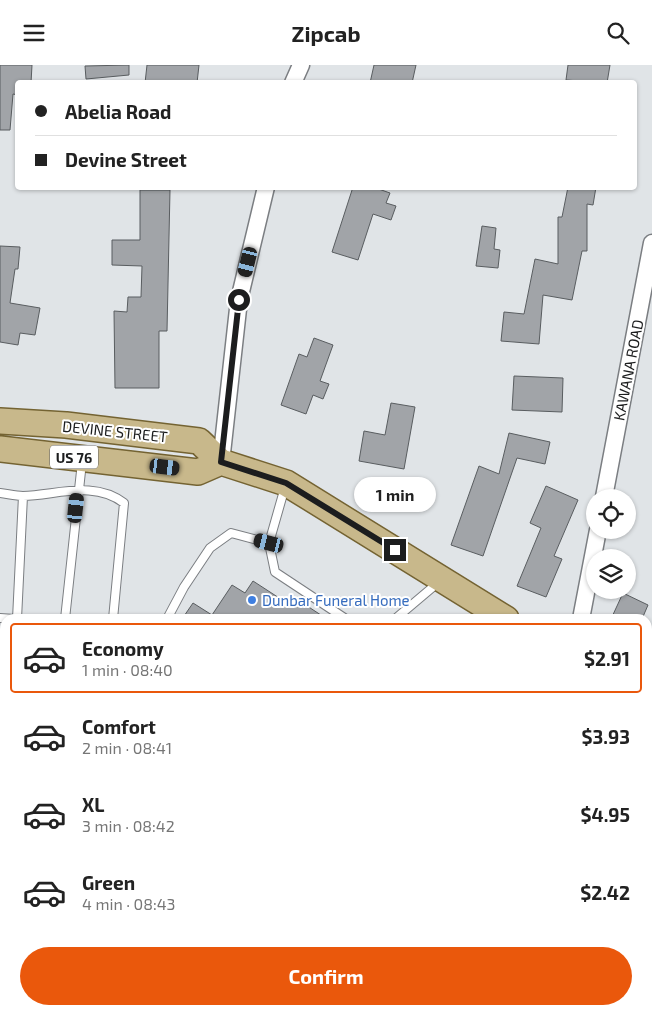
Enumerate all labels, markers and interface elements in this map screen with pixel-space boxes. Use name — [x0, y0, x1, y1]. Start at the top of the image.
icon: menu — [20, 19, 48, 47]
icon: search — [604, 19, 632, 47]
text: Zipcab — [292, 20, 360, 46]
text: Abelia Road — [65, 100, 171, 123]
text: Devine Street — [65, 148, 187, 171]
car — [237, 246, 258, 278]
route start — [228, 289, 250, 311]
street label: KAWANA ROAD — [609, 318, 647, 422]
street label: DEVINE STREET — [62, 417, 169, 446]
road number: US 76 — [50, 446, 98, 469]
car — [149, 458, 180, 476]
callout: 1 min — [354, 477, 436, 513]
text: 1 min — [376, 485, 414, 504]
map controls — [586, 489, 636, 599]
button: locate — [586, 489, 636, 539]
car — [66, 492, 85, 524]
car — [252, 532, 285, 554]
route end — [384, 539, 406, 561]
button: layers — [586, 549, 636, 599]
place label: Dunbar Funeral Home — [262, 591, 410, 609]
marker: Dunbar Funeral Home — [246, 594, 258, 606]
icon: car — [22, 636, 67, 681]
text: Economy — [82, 637, 164, 660]
text: $2.91 — [584, 647, 630, 670]
text: 1 min · 08:40 — [82, 660, 173, 679]
icon: car — [22, 714, 67, 759]
text: Comfort — [82, 715, 156, 738]
text: $3.93 — [582, 725, 630, 748]
text: 2 min · 08:41 — [82, 738, 172, 757]
icon: car — [22, 792, 67, 837]
text: XL — [82, 793, 104, 816]
text: $4.95 — [581, 803, 630, 826]
text: 3 min · 08:42 — [82, 816, 175, 835]
icon: car — [22, 870, 67, 915]
text: Green — [82, 871, 135, 894]
text: $2.42 — [580, 881, 630, 904]
text: 4 min · 08:43 — [82, 894, 175, 913]
button: Confirm — [20, 947, 632, 1005]

